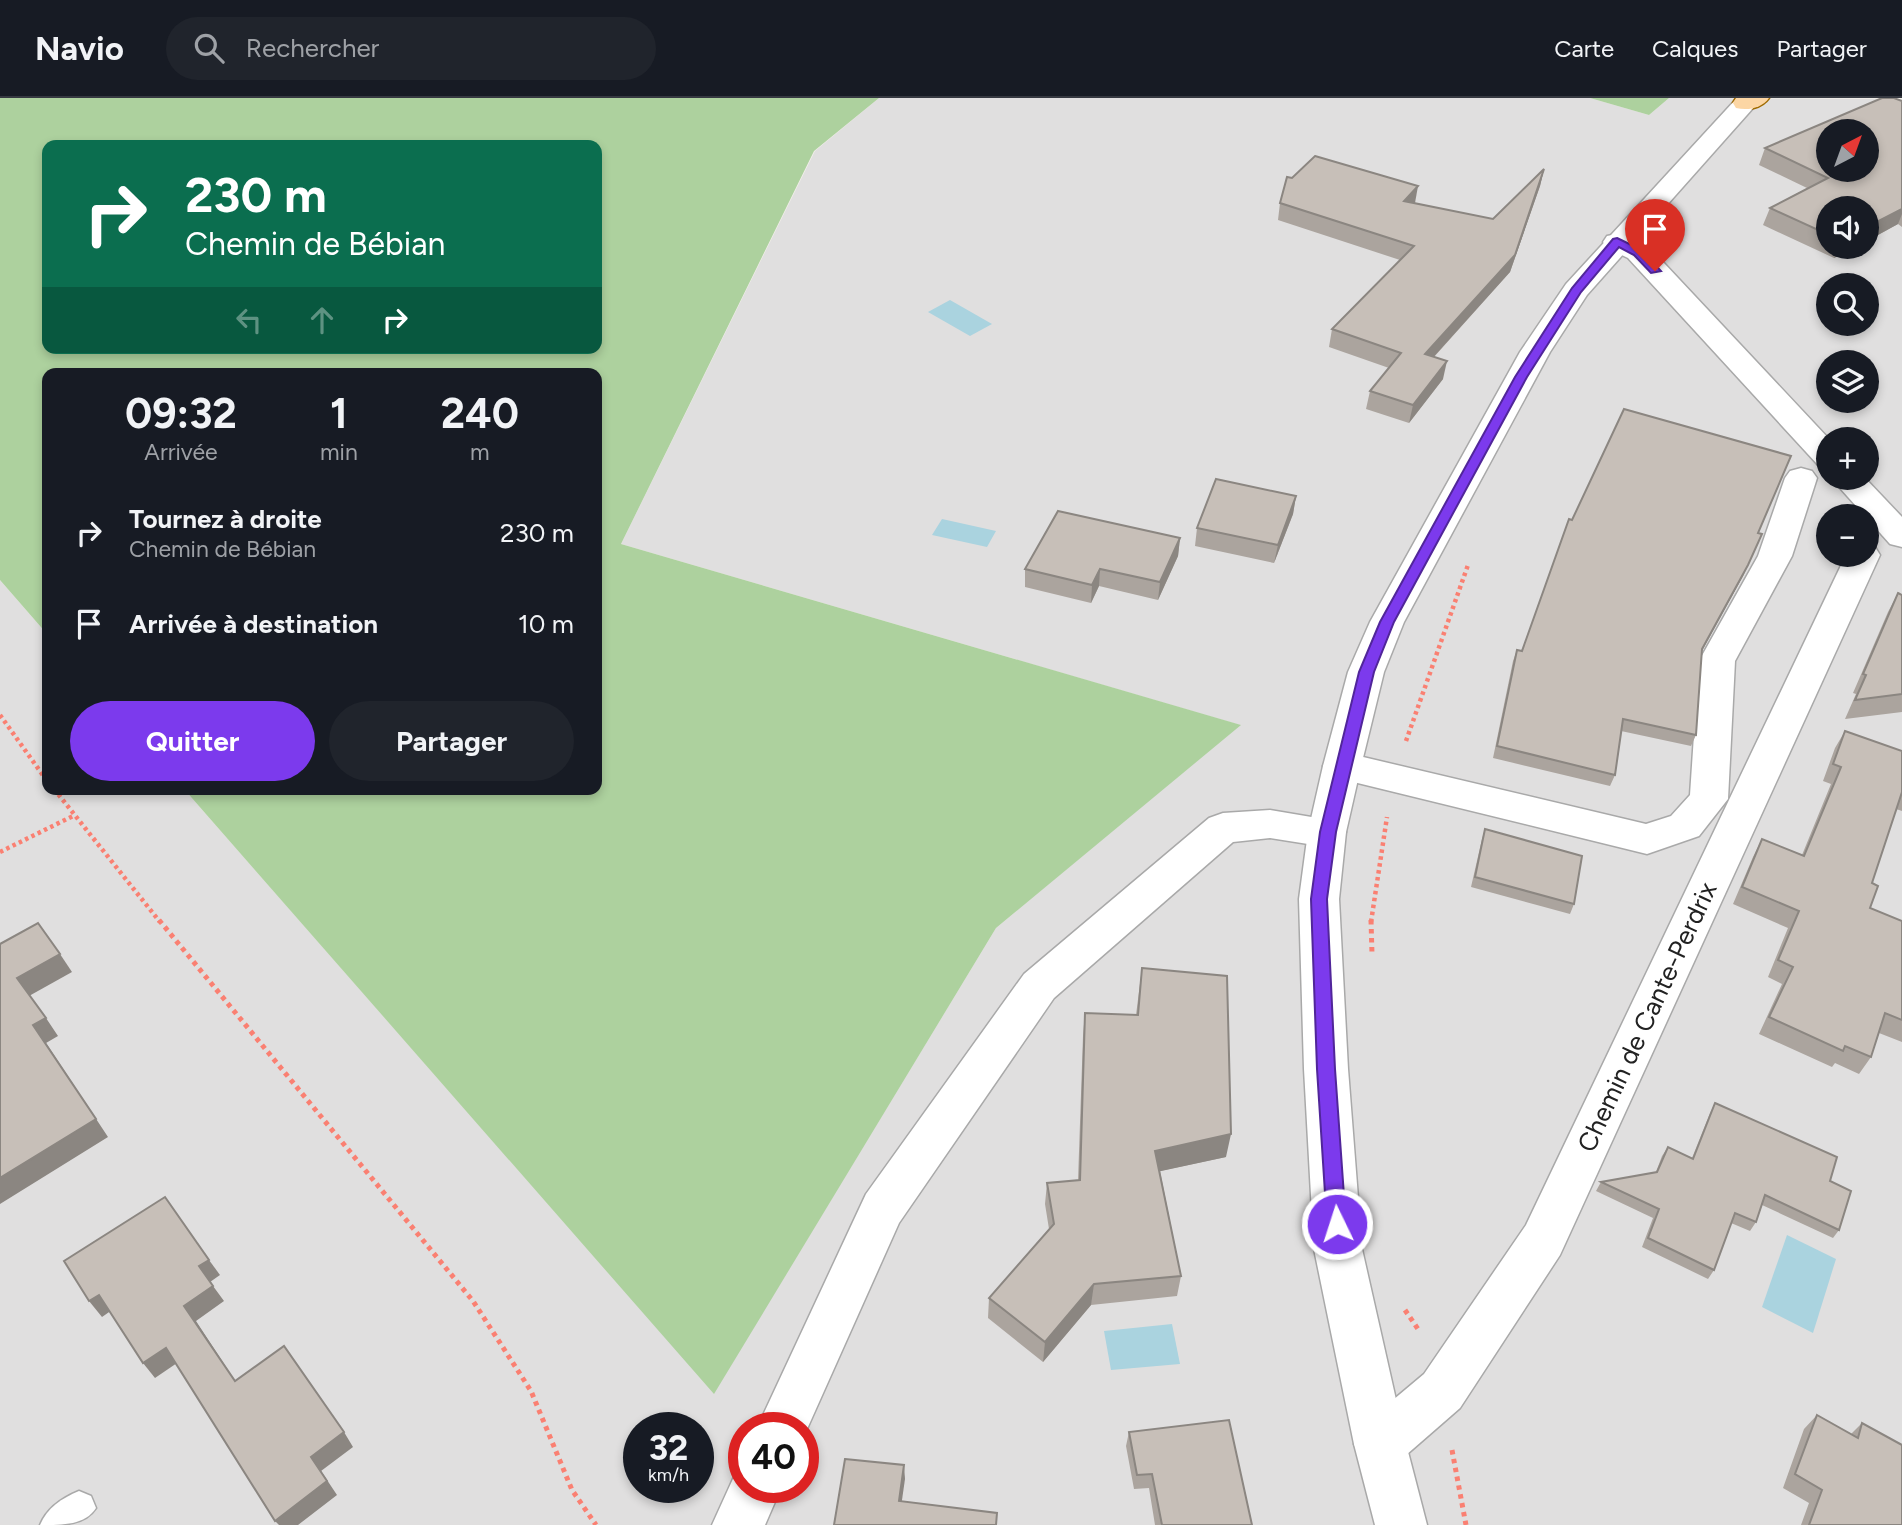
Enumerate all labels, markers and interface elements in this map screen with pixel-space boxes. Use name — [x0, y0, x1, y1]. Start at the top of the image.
search box — [166, 17, 656, 80]
text: Navio — [35, 29, 124, 68]
icon: search — [190, 29, 228, 67]
text: Rechercher — [246, 32, 379, 64]
text: Carte — [1554, 34, 1614, 63]
text: Calques — [1652, 34, 1738, 63]
text: Partager — [1776, 34, 1867, 63]
north arrow — [1816, 119, 1880, 182]
map controls — [1816, 119, 1879, 567]
text: 230 m — [185, 165, 327, 224]
icon: right — [70, 168, 161, 259]
button: sound — [1816, 196, 1879, 259]
pin — [1625, 199, 1685, 271]
icon: arrive — [1636, 210, 1674, 248]
text: Chemin de Bébian — [185, 225, 445, 263]
button: search — [1816, 273, 1879, 336]
icon: left — [230, 301, 268, 339]
icon: ahead — [303, 301, 341, 339]
icon: right — [376, 301, 414, 339]
button: layers — [1816, 350, 1879, 413]
text: 09:32 — [125, 388, 237, 439]
text: 1 — [330, 388, 348, 439]
text: 240 — [441, 388, 519, 439]
button: + — [1816, 427, 1879, 490]
text: Arrivée — [144, 438, 218, 466]
text: min — [320, 438, 358, 466]
text: m — [470, 438, 490, 466]
text: Tournez à droite — [129, 503, 322, 535]
button: − — [1816, 504, 1879, 567]
icon: right — [70, 514, 108, 552]
text: 230 m — [500, 517, 574, 549]
text: Chemin de Bébian — [129, 535, 316, 563]
icon: arrive — [70, 605, 108, 643]
text: Arrivée à destination — [129, 608, 378, 640]
text: 10 m — [518, 608, 574, 640]
button: Quitter — [70, 701, 315, 781]
button: Partager — [329, 701, 574, 781]
street label: Chemin de Cante-Perdrix — [1570, 876, 1724, 1157]
position arrow — [1300, 1187, 1374, 1261]
speed limit sign: 40 — [728, 1412, 819, 1503]
text: 32 — [649, 1427, 688, 1469]
text: km/h — [648, 1464, 689, 1486]

